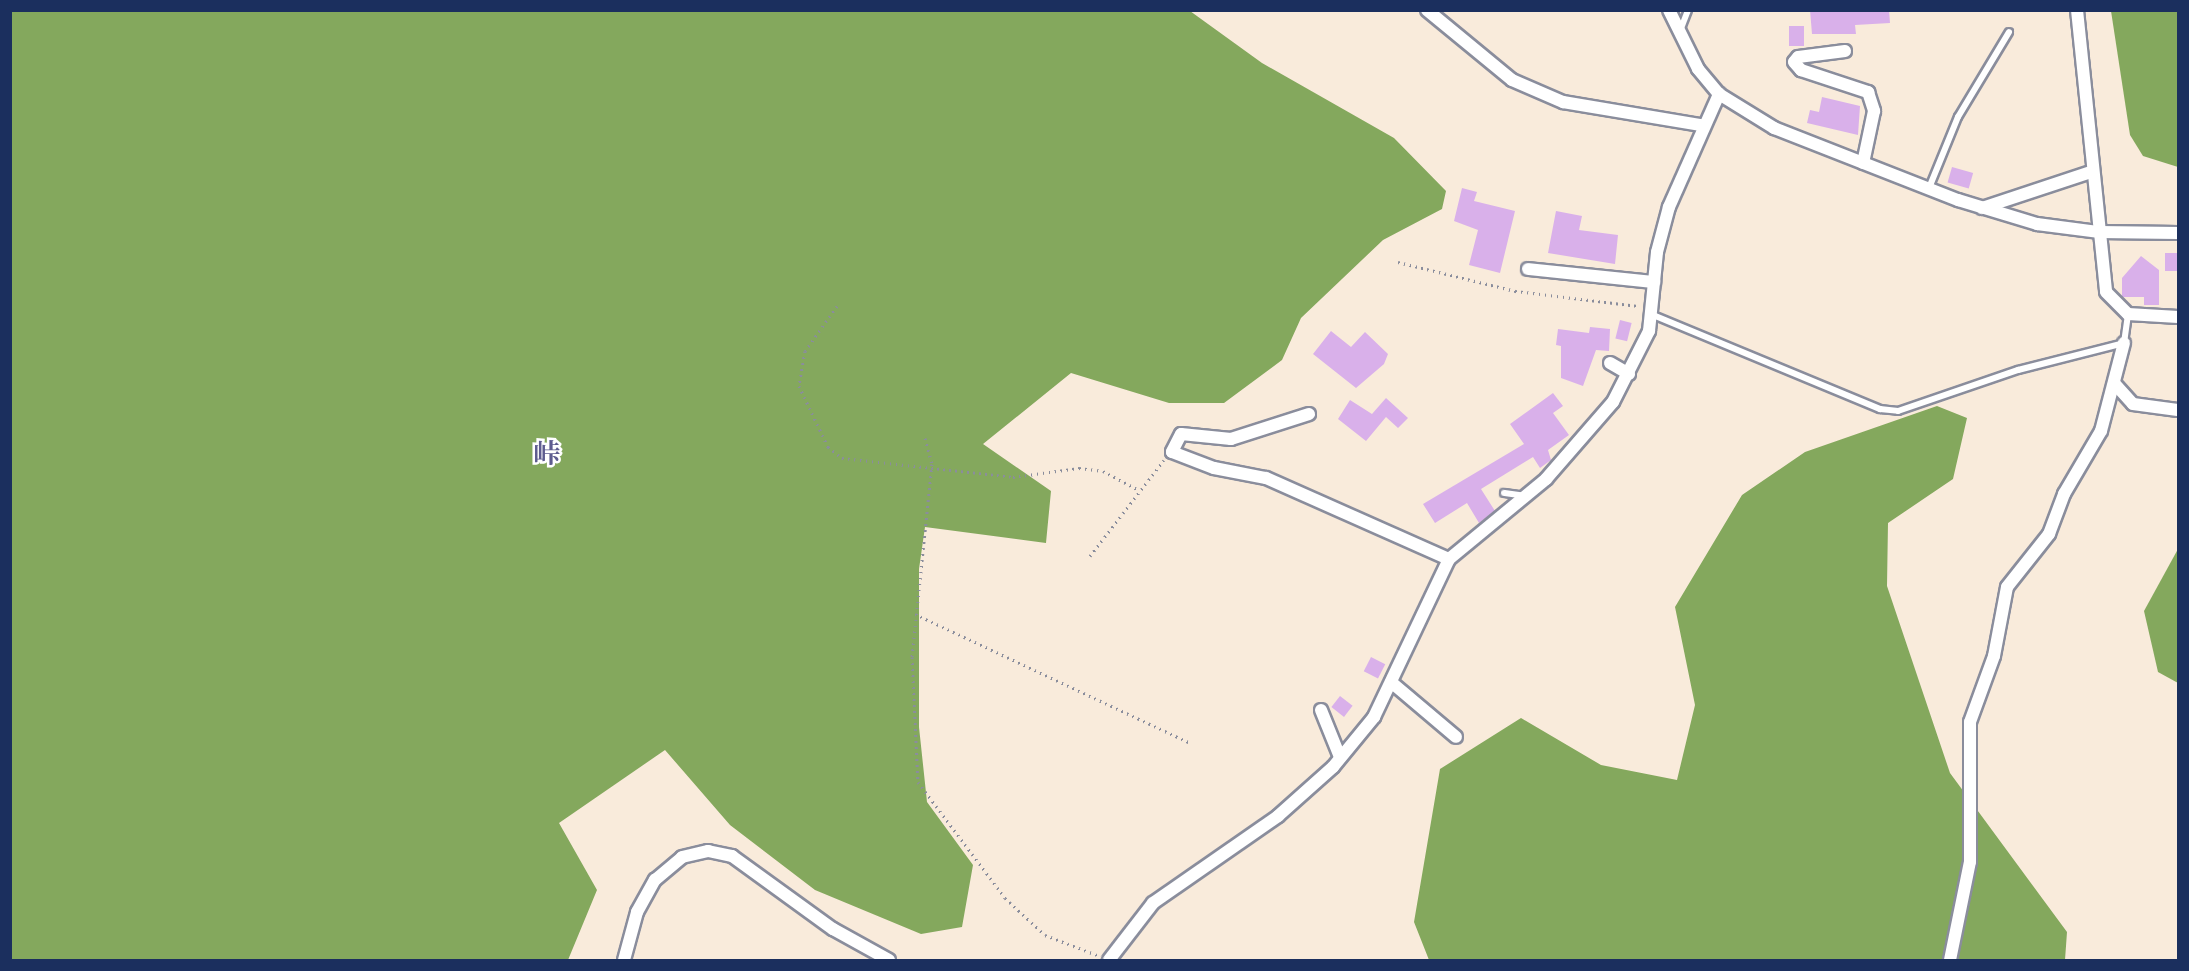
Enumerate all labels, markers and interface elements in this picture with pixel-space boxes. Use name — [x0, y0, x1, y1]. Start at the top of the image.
district label: 峠 — [534, 440, 560, 472]

